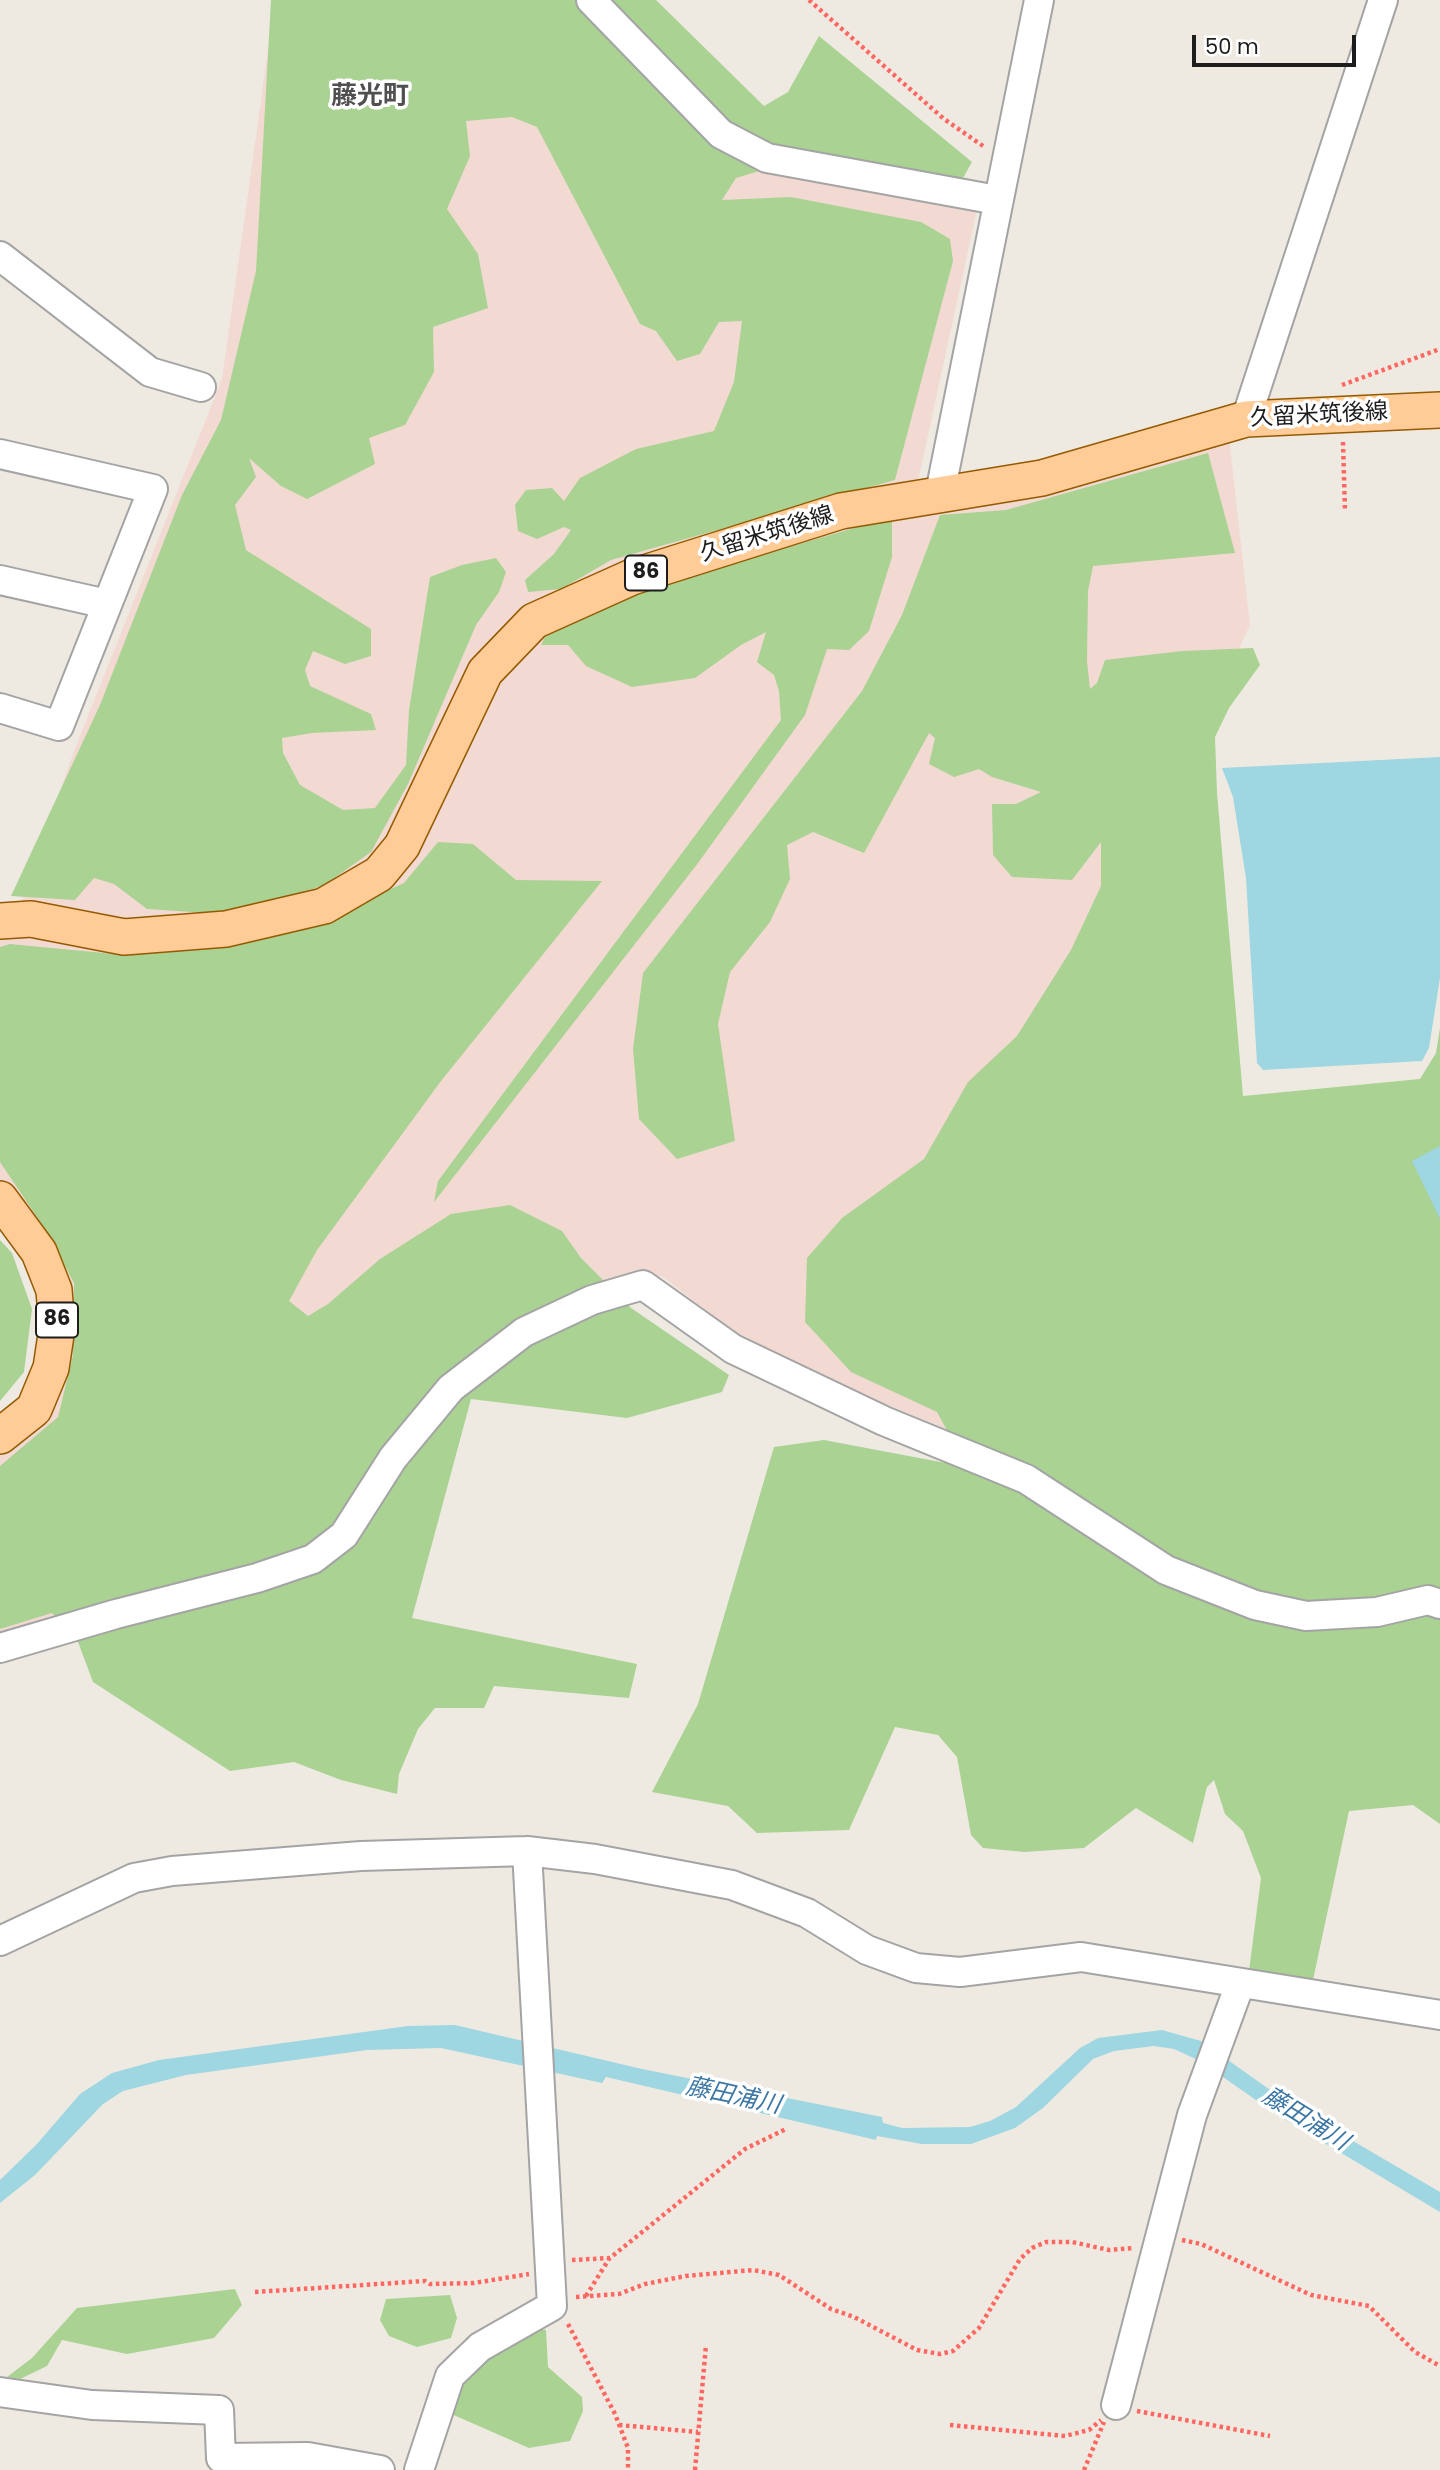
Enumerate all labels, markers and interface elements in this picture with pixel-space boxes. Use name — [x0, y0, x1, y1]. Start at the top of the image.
scale bar — [1195, 21, 1360, 65]
text: 50 m — [1205, 32, 1259, 61]
district label: 藤光町 — [331, 81, 409, 113]
street label: 久留米筑後線 — [1249, 399, 1389, 433]
street label: 久留米筑後線 — [697, 502, 837, 568]
road number: 86 — [625, 556, 667, 590]
road number: 86 — [36, 1302, 78, 1338]
water label: 藤田浦川 — [683, 2073, 783, 2121]
water label: 藤田浦川 — [1257, 2082, 1353, 2158]

